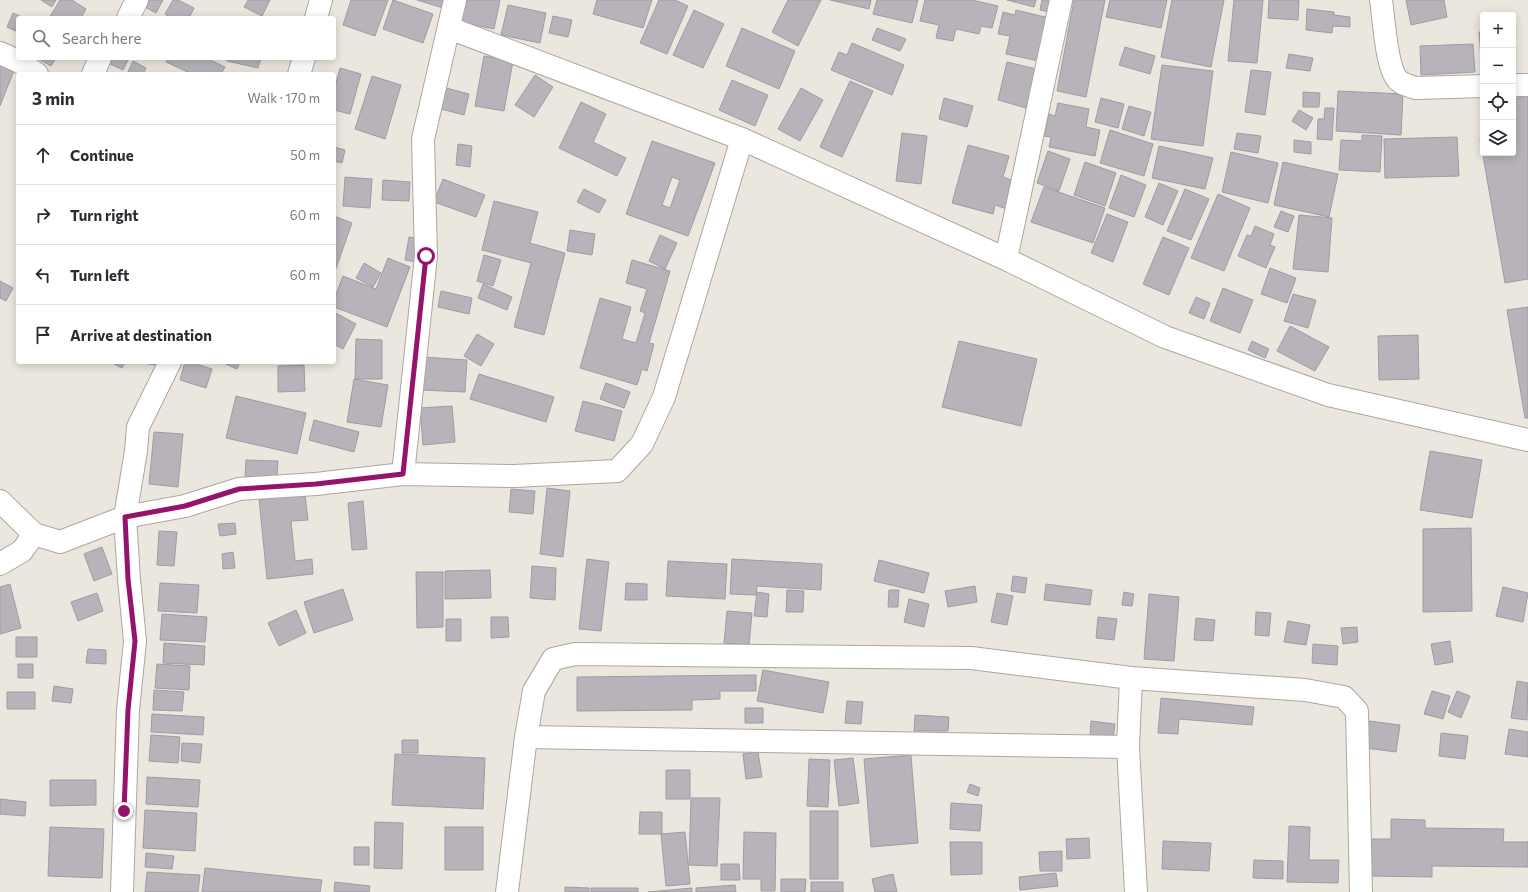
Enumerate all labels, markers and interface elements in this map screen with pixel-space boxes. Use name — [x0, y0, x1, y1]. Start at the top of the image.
map controls — [1480, 12, 1516, 156]
button: + — [1480, 12, 1516, 48]
search box — [16, 16, 336, 60]
icon: search — [30, 27, 52, 49]
text: Search here — [62, 29, 141, 47]
button: − — [1480, 48, 1516, 84]
button: locate — [1480, 84, 1516, 120]
text: 3 min — [32, 88, 75, 109]
text: Walk · 170 m — [248, 90, 320, 106]
button: layers — [1480, 120, 1516, 156]
icon: ahead — [32, 144, 54, 166]
text: Continue — [70, 146, 134, 164]
text: 50 m — [290, 147, 320, 163]
icon: right — [32, 204, 54, 226]
text: Turn right — [70, 206, 139, 224]
text: 60 m — [290, 207, 320, 223]
route start — [417, 247, 435, 265]
icon: left — [32, 264, 54, 286]
text: Turn left — [70, 266, 129, 284]
text: 60 m — [290, 267, 320, 283]
icon: arrive — [32, 324, 54, 346]
text: Arrive at destination — [70, 326, 212, 344]
route end — [115, 802, 133, 820]

